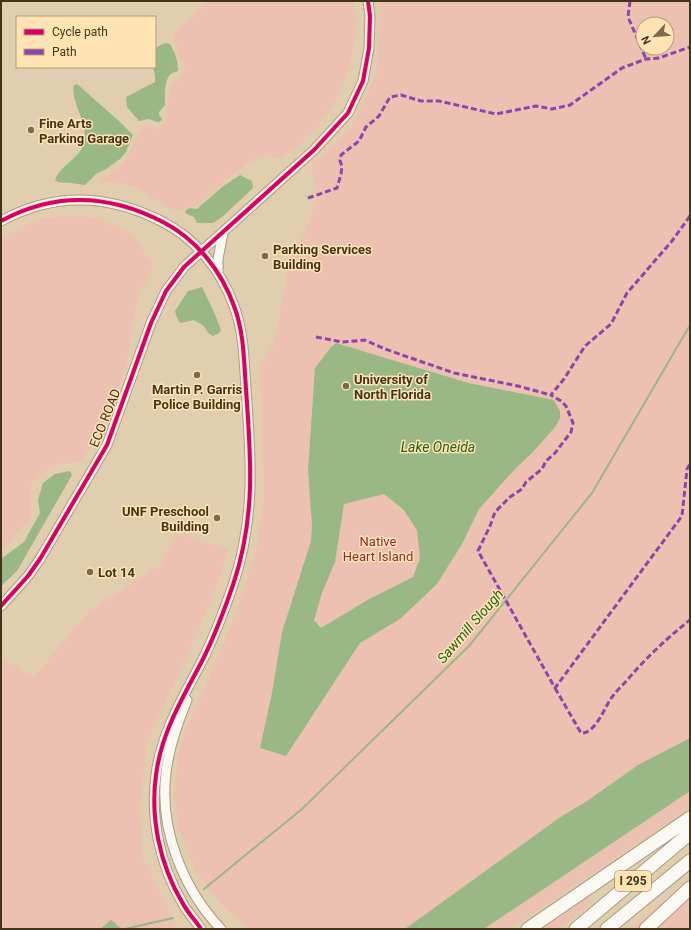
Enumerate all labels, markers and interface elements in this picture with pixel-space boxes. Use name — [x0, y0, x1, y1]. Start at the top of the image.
legend — [16, 16, 156, 68]
north arrow — [635, 16, 675, 56]
text: Cycle path — [52, 25, 108, 39]
text: N — [639, 34, 654, 47]
text: Path — [52, 45, 77, 59]
place label: Fine Arts Parking Garage — [39, 116, 129, 146]
marker: Fine Arts Parking Garage — [26, 125, 36, 135]
place label: Parking Services Building — [273, 242, 372, 272]
marker: Parking Services Building — [260, 251, 270, 261]
marker: Martin P. Garris Police Building — [192, 370, 202, 380]
place label: University of North Florida — [354, 372, 431, 402]
marker: University of North Florida — [341, 381, 351, 391]
place label: Martin P. Garris Police Building — [152, 382, 242, 412]
street label: ECO ROAD — [86, 387, 124, 449]
water label: Lake Oneida — [401, 439, 475, 455]
place label: UNF Preschool Building — [122, 504, 209, 534]
marker: UNF Preschool Building — [212, 513, 222, 523]
park label: Native Heart Island — [343, 534, 413, 564]
place label: Lot 14 — [98, 565, 135, 580]
marker: Lot 14 — [85, 567, 95, 577]
water label: Sawmill Slough — [434, 586, 506, 666]
road number: I 295 — [615, 871, 651, 891]

